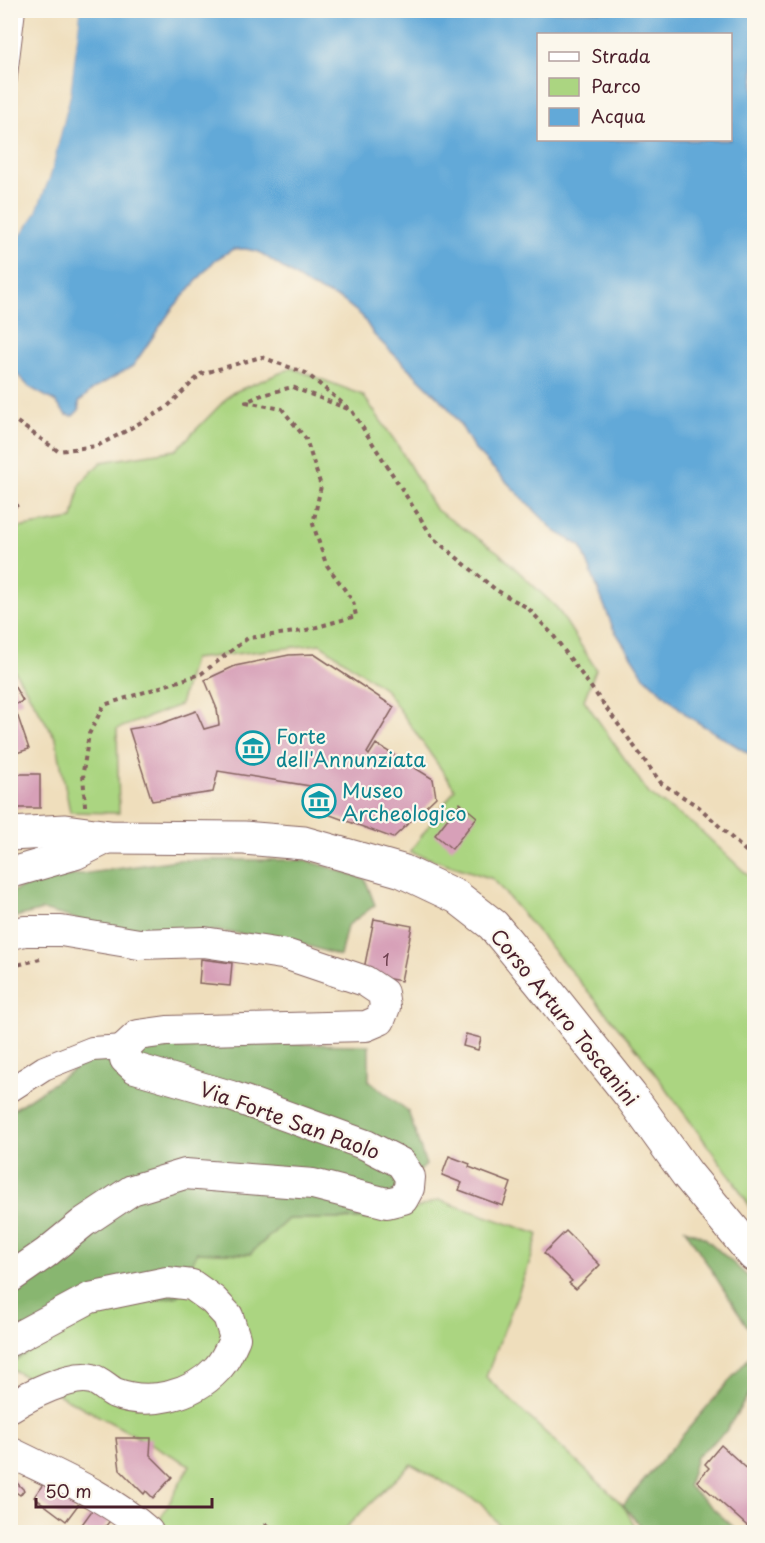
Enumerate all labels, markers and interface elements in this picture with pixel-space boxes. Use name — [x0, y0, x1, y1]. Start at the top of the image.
legend — [537, 33, 732, 141]
text: Strada — [591, 42, 651, 69]
text: Parco — [591, 72, 641, 99]
text: Acqua — [591, 102, 646, 129]
place label: Forte dell'Annunziata — [276, 721, 426, 774]
museum icon: Forte dell'Annunziata — [235, 730, 271, 766]
place label: Museo Archeologico — [342, 775, 467, 828]
museum icon: Museo Archeologico — [301, 783, 337, 819]
street label: Corso Arturo Toscanini — [484, 922, 646, 1112]
house number: 1 — [382, 947, 390, 971]
street label: Via Forte San Paolo — [196, 1073, 384, 1167]
scale bar — [36, 1471, 212, 1509]
text: 50 m — [45, 1477, 92, 1504]

